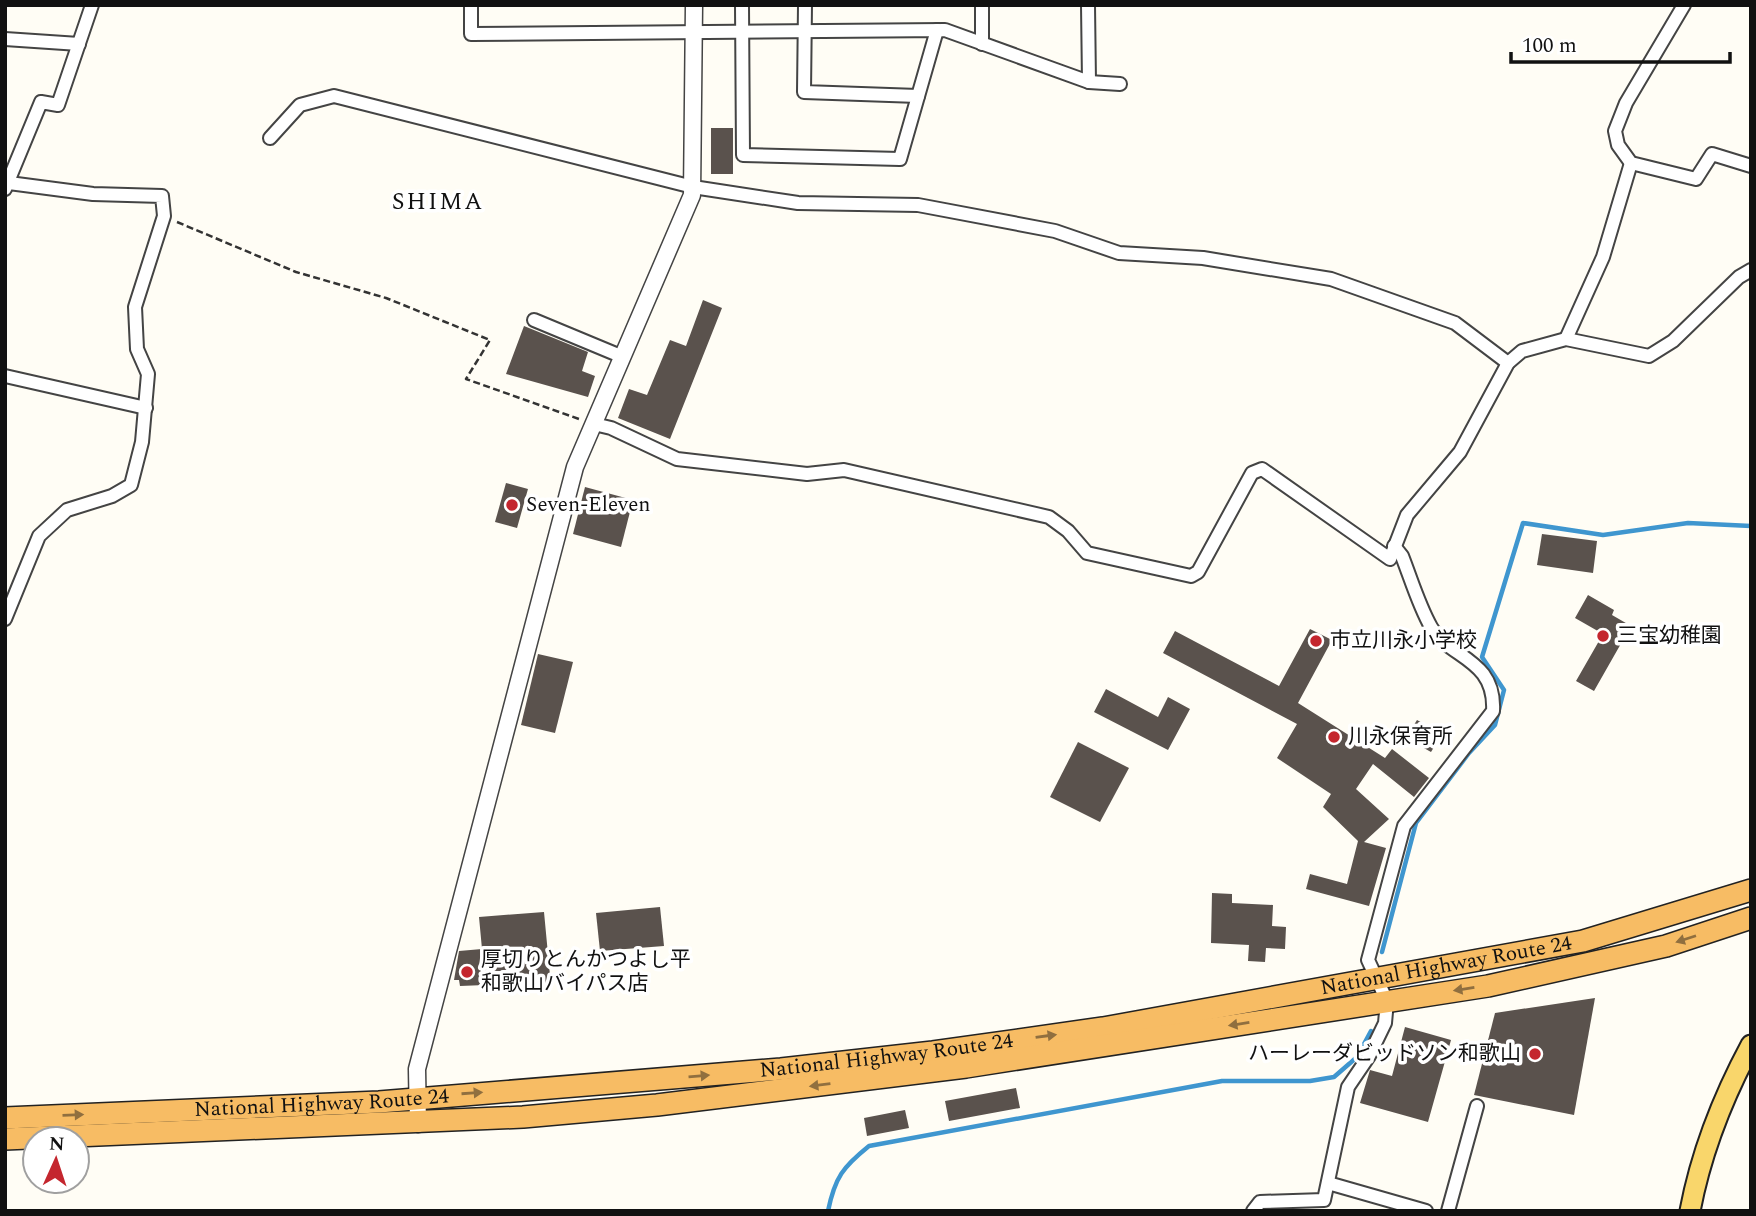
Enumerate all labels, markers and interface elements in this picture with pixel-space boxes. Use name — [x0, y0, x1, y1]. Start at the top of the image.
scale bar — [1511, 21, 1730, 65]
text: 100 m — [1522, 30, 1577, 62]
district label: SHIMA — [392, 184, 484, 220]
place label: Seven-Eleven — [526, 489, 651, 521]
marker: Seven-Eleven — [504, 497, 520, 513]
place label: 三宝幼稚園 — [1617, 620, 1722, 652]
place label: 市立川永小学校 — [1330, 625, 1477, 657]
marker: 三宝幼稚園 — [1595, 628, 1611, 644]
marker: 市立川永小学校 — [1308, 633, 1324, 649]
place label: 川永保育所 — [1348, 721, 1453, 753]
marker: 川永保育所 — [1326, 729, 1342, 745]
street label: National Highway Route 24 — [1318, 927, 1575, 1004]
one-way arrow — [1675, 934, 1696, 945]
place label: 厚切りとんかつよし平 和歌山バイパス店 — [481, 944, 691, 1000]
marker: 厚切りとんかつよし平 和歌山バイパス店 — [459, 964, 475, 980]
one-way arrow — [1453, 984, 1475, 995]
one-way arrow — [1228, 1019, 1250, 1030]
street label: National Highway Route 24 — [759, 1025, 1016, 1087]
one-way arrow — [1035, 1030, 1057, 1041]
place label: ハーレーダビッドソン和歌山 — [1248, 1038, 1521, 1070]
marker: ハーレーダビッドソン和歌山 — [1527, 1046, 1543, 1062]
one-way arrow — [688, 1070, 710, 1081]
street label: National Highway Route 24 — [194, 1080, 451, 1126]
one-way arrow — [809, 1080, 831, 1091]
one-way arrow — [461, 1087, 483, 1098]
one-way arrow — [63, 1110, 85, 1121]
north arrow — [21, 1125, 91, 1195]
text: N — [48, 1130, 65, 1159]

